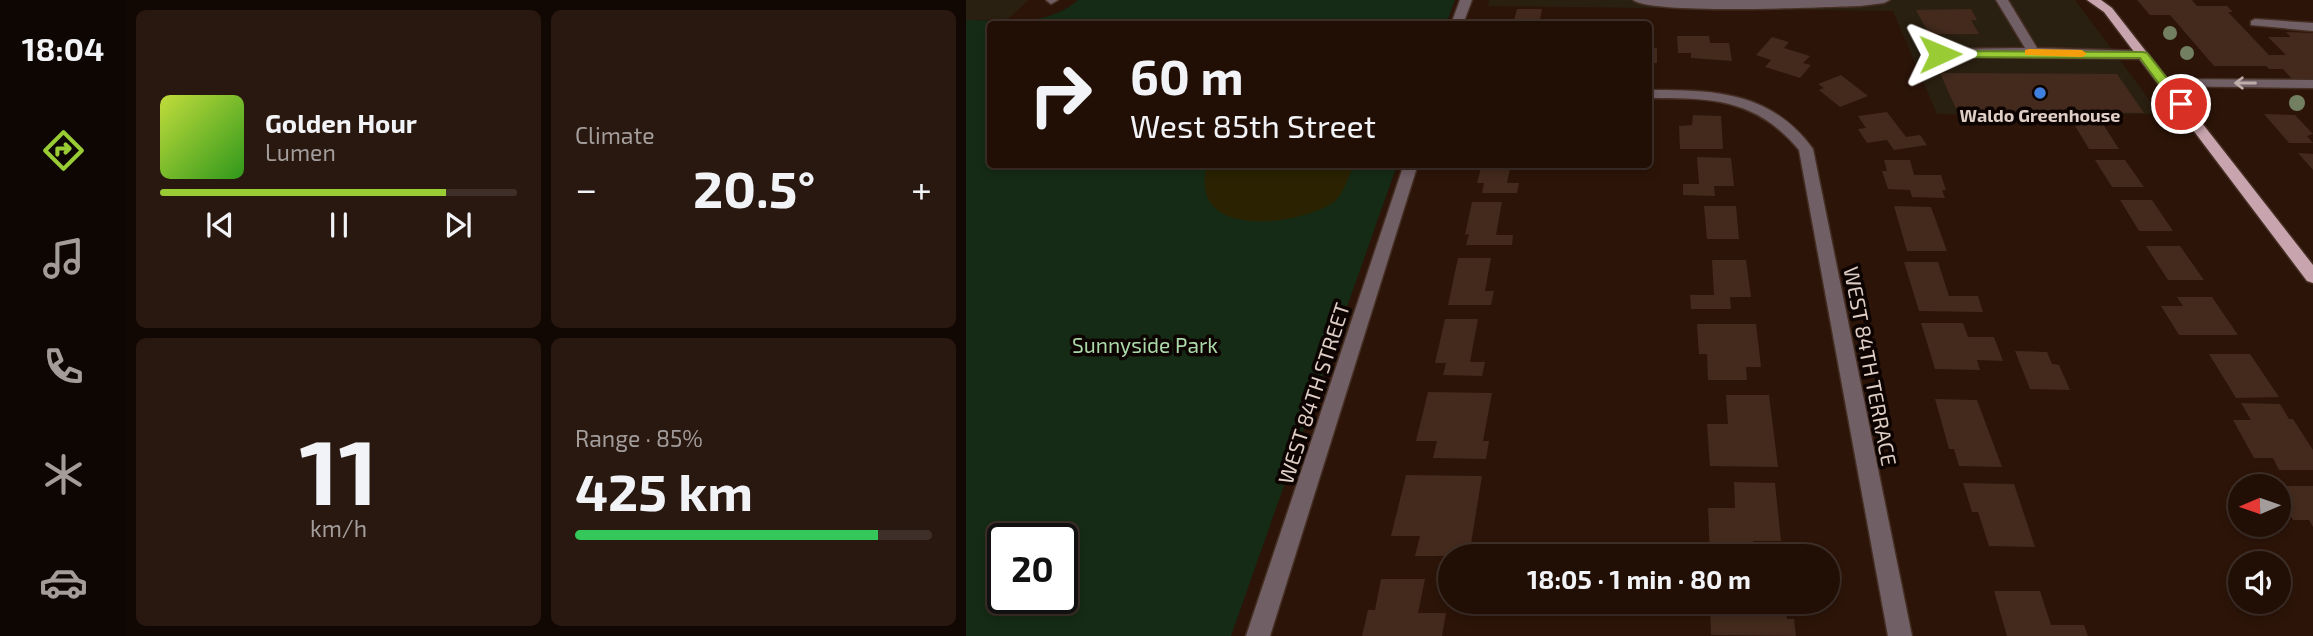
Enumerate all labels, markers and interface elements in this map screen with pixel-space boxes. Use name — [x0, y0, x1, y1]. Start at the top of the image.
position arrow — [1903, 17, 1977, 91]
text: 18:04 — [22, 29, 104, 67]
text: 60 m — [1130, 46, 1244, 105]
icon: right — [1015, 49, 1106, 140]
pin — [2151, 74, 2211, 134]
one-way arrow — [2234, 76, 2257, 90]
marker: Waldo Greenhouse — [2032, 85, 2048, 101]
icon: arrive — [2162, 85, 2200, 123]
place label: Waldo Greenhouse — [1960, 104, 2120, 126]
text: West 85th Street — [1130, 106, 1376, 144]
text: Golden Hour — [265, 107, 417, 138]
text: Climate — [575, 121, 655, 149]
icon: directions — [39, 126, 88, 175]
text: Lumen — [265, 138, 336, 166]
text: 20.5° — [693, 156, 815, 218]
text: − — [575, 165, 597, 211]
text: + — [911, 165, 932, 211]
icon: previous — [201, 206, 239, 244]
icon: pause — [320, 206, 358, 244]
icon: next — [439, 206, 477, 244]
icon: music — [39, 234, 88, 283]
street label: WEST 84TH TERRACE — [1839, 264, 1903, 468]
street label: WEST 84TH STREET — [1272, 299, 1354, 487]
park label: Sunnyside Park — [1072, 332, 1218, 357]
icon: phone — [39, 342, 88, 391]
text: 11 — [299, 414, 378, 523]
text: Range · 85% — [575, 424, 703, 452]
icon: climate — [39, 450, 88, 499]
text: 425 km — [575, 459, 753, 521]
north arrow — [2228, 474, 2291, 537]
map controls — [2228, 474, 2291, 614]
text: km/h — [310, 514, 367, 542]
speed limit sign: 20 — [987, 523, 1078, 614]
button: sound — [2228, 551, 2291, 614]
icon: car — [39, 558, 88, 607]
text: 18:05 · 1 min · 80 m — [1527, 563, 1751, 594]

